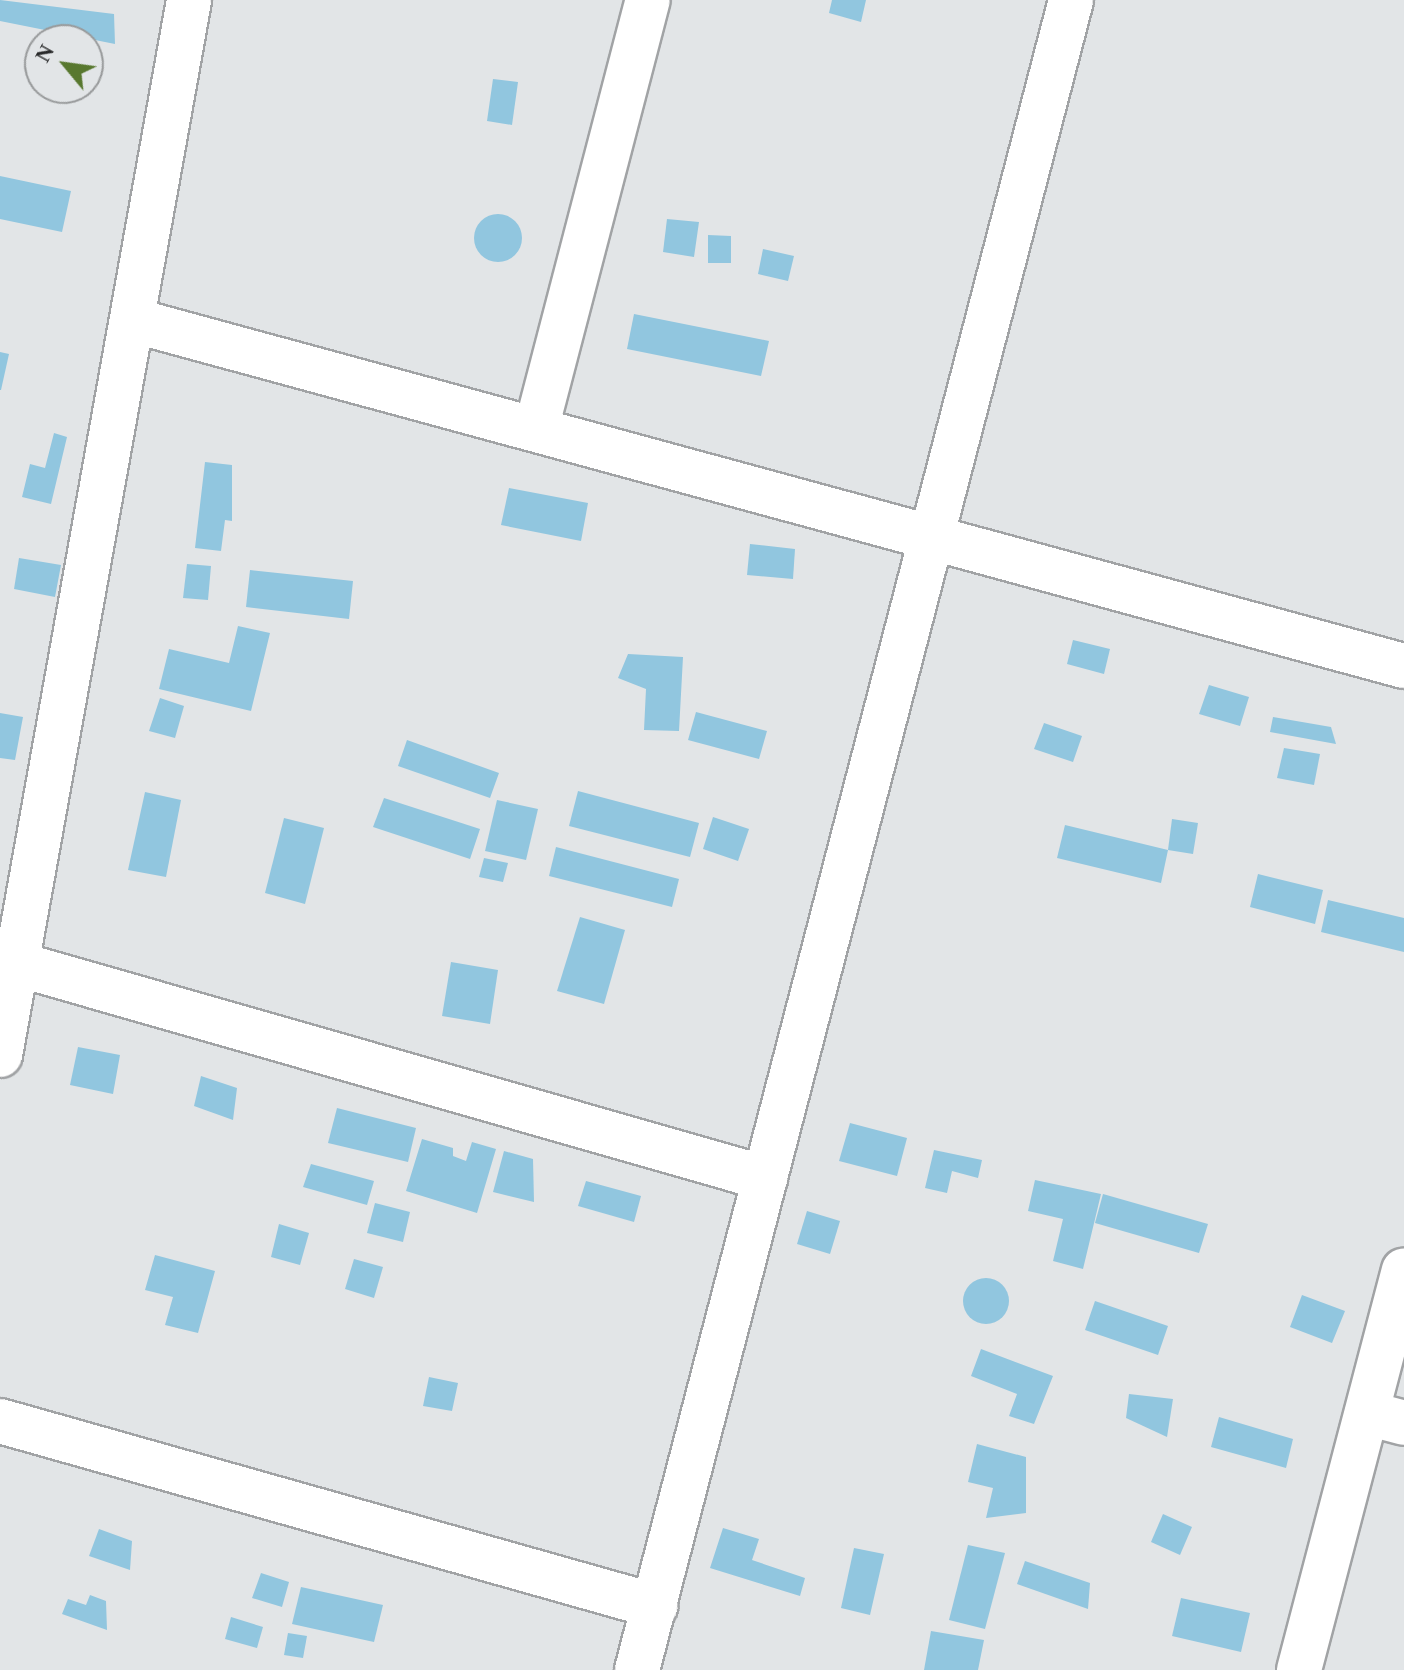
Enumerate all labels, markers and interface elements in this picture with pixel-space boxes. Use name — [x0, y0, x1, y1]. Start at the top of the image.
north arrow — [24, 24, 104, 104]
text: N — [30, 40, 59, 66]

